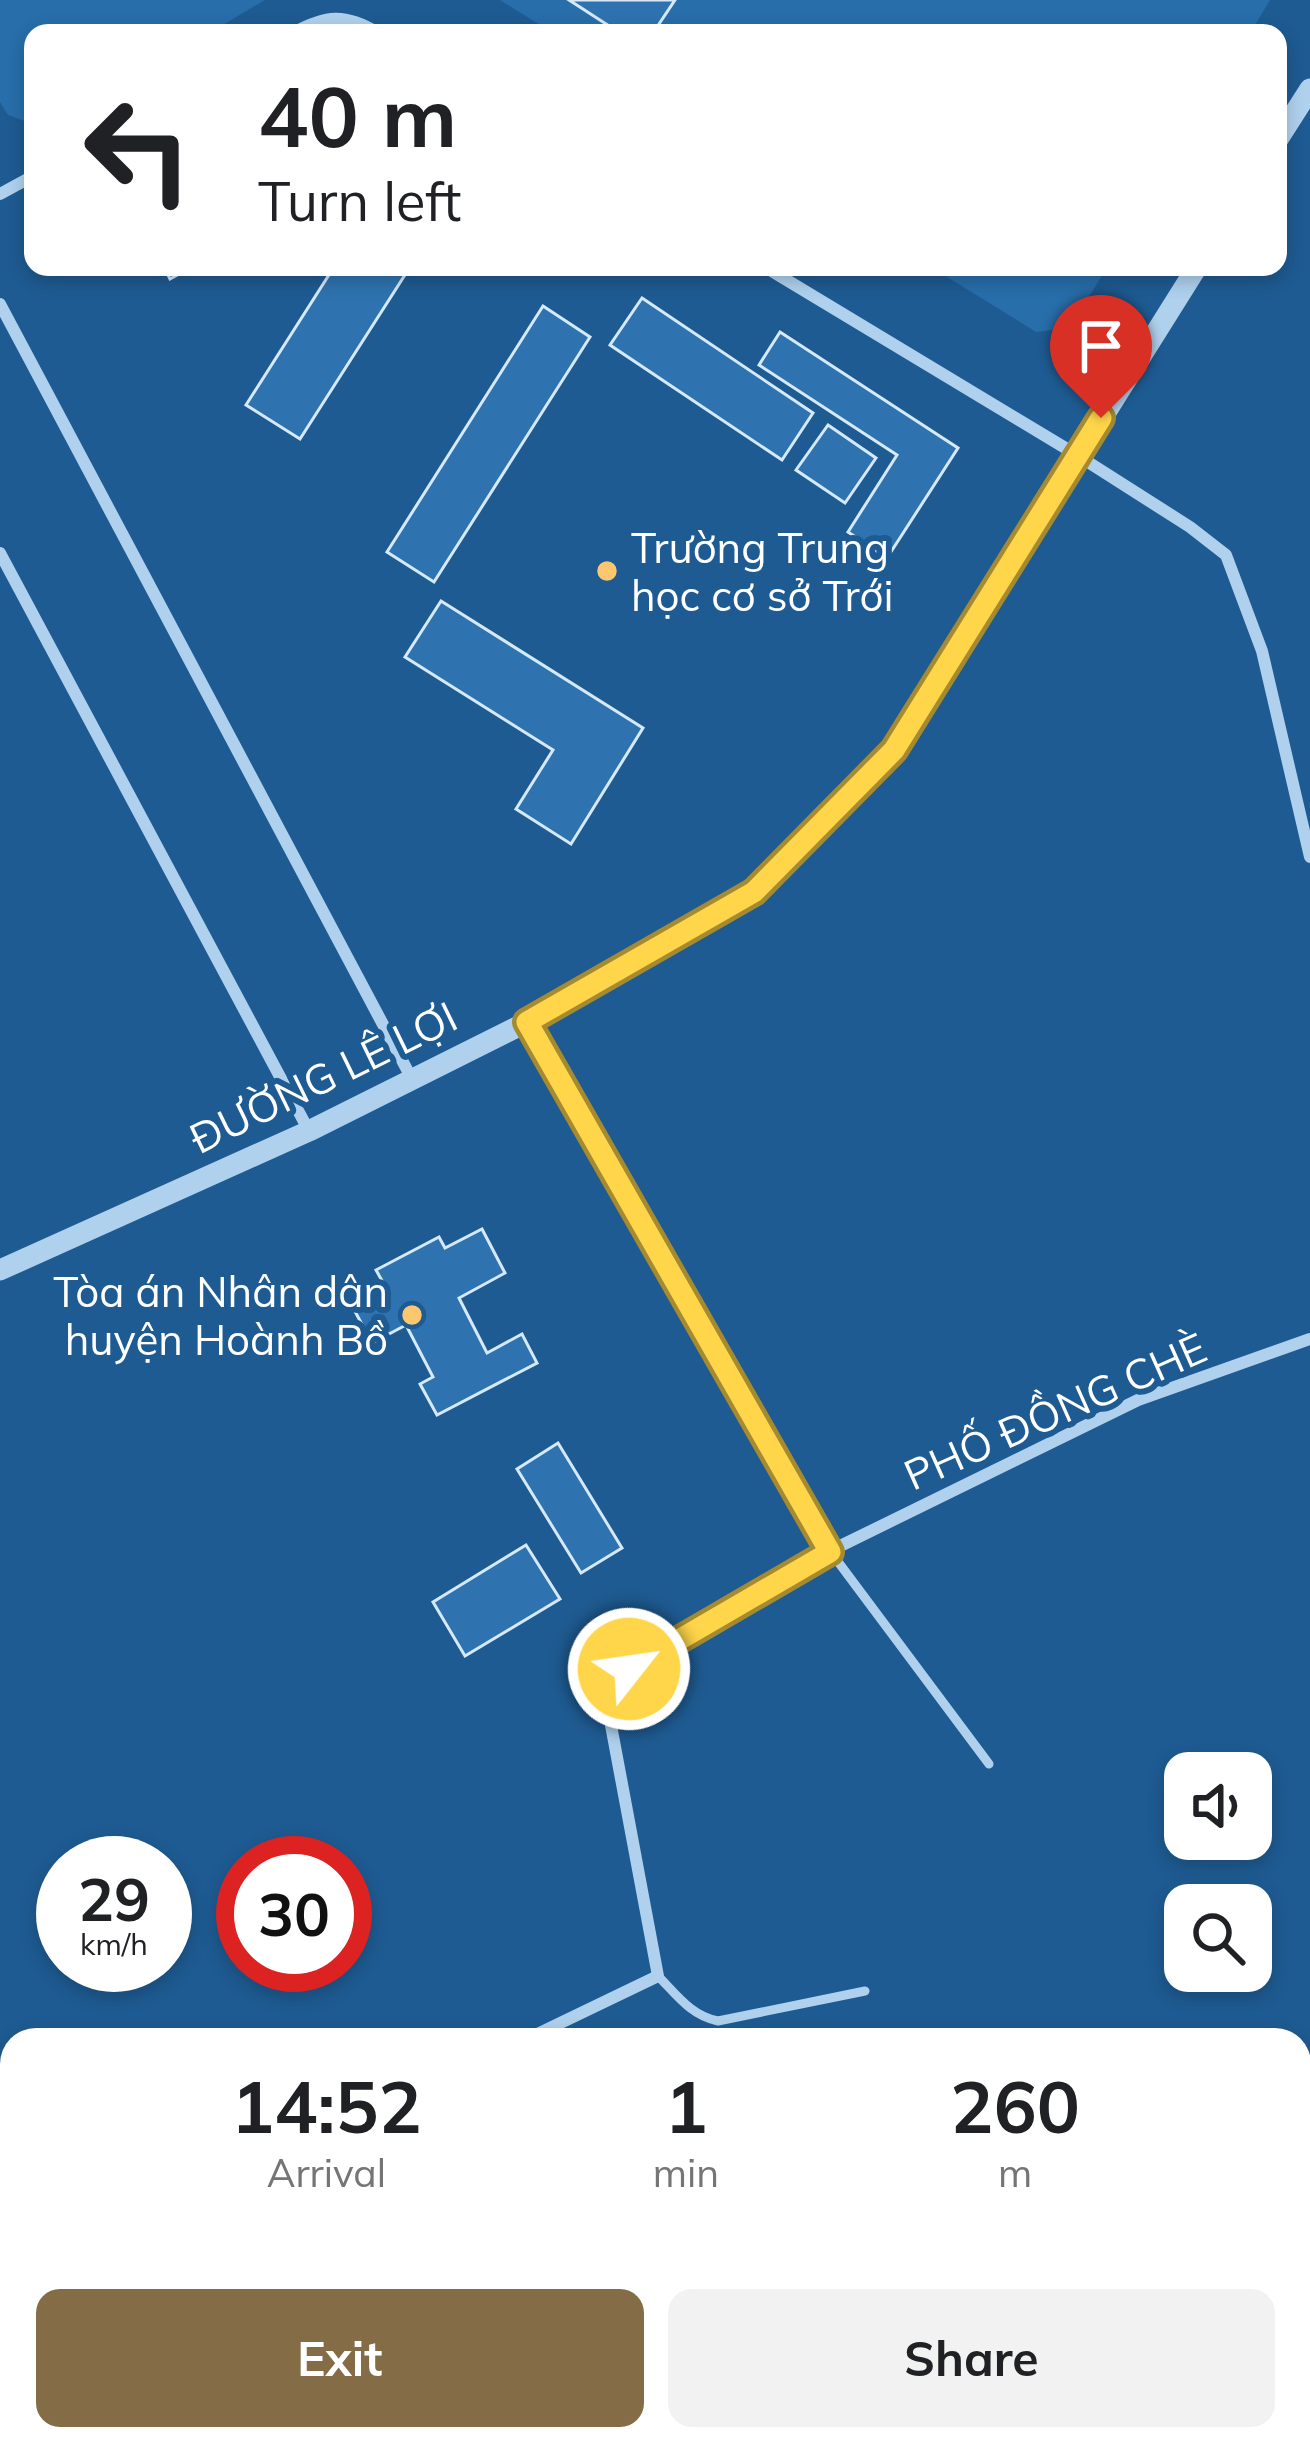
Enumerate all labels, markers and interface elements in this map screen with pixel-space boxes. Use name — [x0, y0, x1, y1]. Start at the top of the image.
text: 40 m — [258, 63, 457, 168]
icon: left — [60, 72, 216, 228]
text: Turn left — [258, 167, 461, 235]
pin — [1050, 295, 1152, 418]
icon: arrive — [1068, 313, 1134, 379]
place label: Trường Trung học cơ sở Trới — [631, 521, 894, 622]
marker: Trường Trung học cơ sở Trới — [594, 558, 620, 584]
street label: ĐƯỜNG LÊ LỢI — [181, 989, 465, 1165]
place label: Tòa án Nhân dân huyện Hoành Bồ — [53, 1265, 388, 1366]
marker: Tòa án Nhân dân huyện Hoành Bồ — [399, 1302, 425, 1328]
street label: PHỐ ĐỒNG CHÈ — [894, 1318, 1214, 1501]
position arrow — [566, 1606, 692, 1732]
map controls — [1164, 1752, 1272, 1992]
button: sound — [1164, 1752, 1272, 1860]
speed limit sign: 30 — [216, 1836, 372, 1992]
text: 29 — [78, 1861, 150, 1936]
button: search — [1164, 1884, 1272, 1992]
text: km/h — [80, 1925, 148, 1963]
text: 14:52 — [231, 2061, 422, 2151]
text: 1 — [664, 2061, 708, 2151]
text: 260 — [950, 2061, 1080, 2151]
text: Arrival — [267, 2148, 386, 2197]
text: min — [653, 2148, 719, 2197]
text: m — [998, 2148, 1032, 2197]
button: Exit — [36, 2289, 644, 2427]
button: Share — [668, 2289, 1275, 2427]

